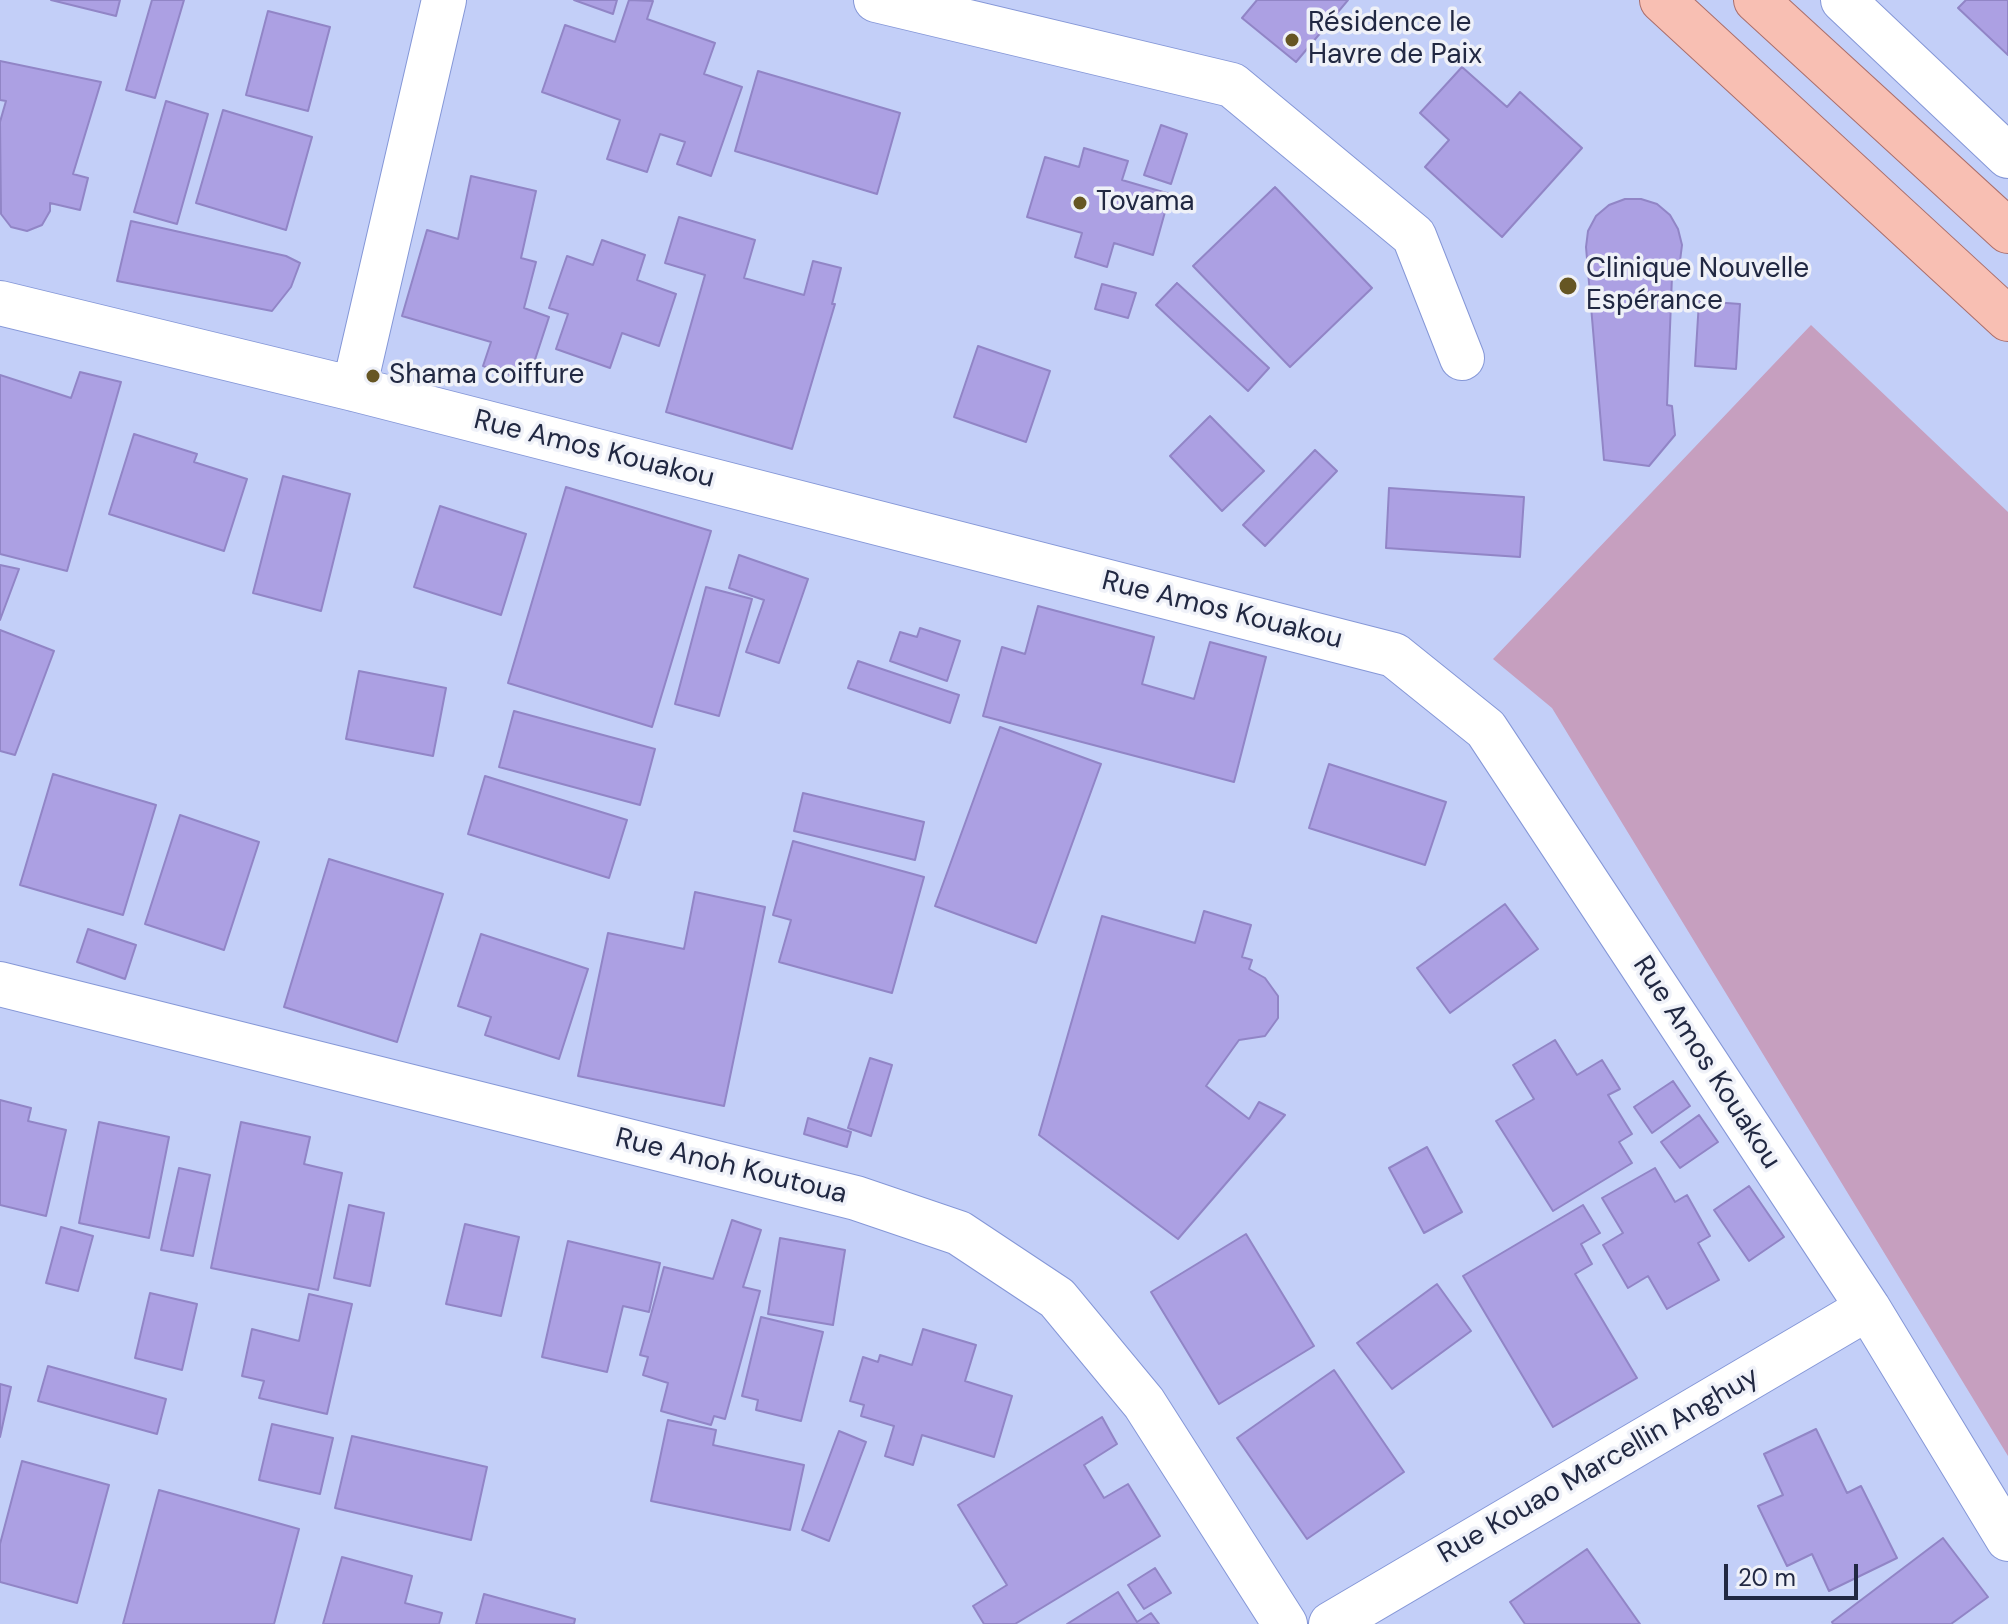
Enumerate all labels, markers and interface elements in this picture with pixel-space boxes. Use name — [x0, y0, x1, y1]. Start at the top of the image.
place label: Résidence le Havre de Paix — [1308, 7, 1482, 73]
marker: Résidence le Havre de Paix — [1283, 31, 1301, 49]
place label: Tovama — [1096, 186, 1195, 220]
marker: Tovama — [1071, 194, 1089, 212]
place label: Clinique Nouvelle Espérance — [1586, 253, 1809, 319]
marker: Clinique Nouvelle Espérance — [1557, 275, 1579, 297]
place label: Shama coiffure — [389, 359, 584, 393]
marker: Shama coiffure — [364, 367, 382, 385]
street label: Rue Amos Kouakou — [470, 404, 718, 496]
street label: Rue Amos Kouakou — [1098, 565, 1346, 657]
street label: Rue Amos Kouakou — [1625, 950, 1787, 1176]
street label: Rue Anoh Koutoua — [612, 1122, 850, 1212]
street label: Rue Kouao Marcellin Anghuy — [1433, 1360, 1765, 1572]
scale bar — [1728, 1548, 1862, 1598]
text: 20 m — [1738, 1562, 1796, 1593]

